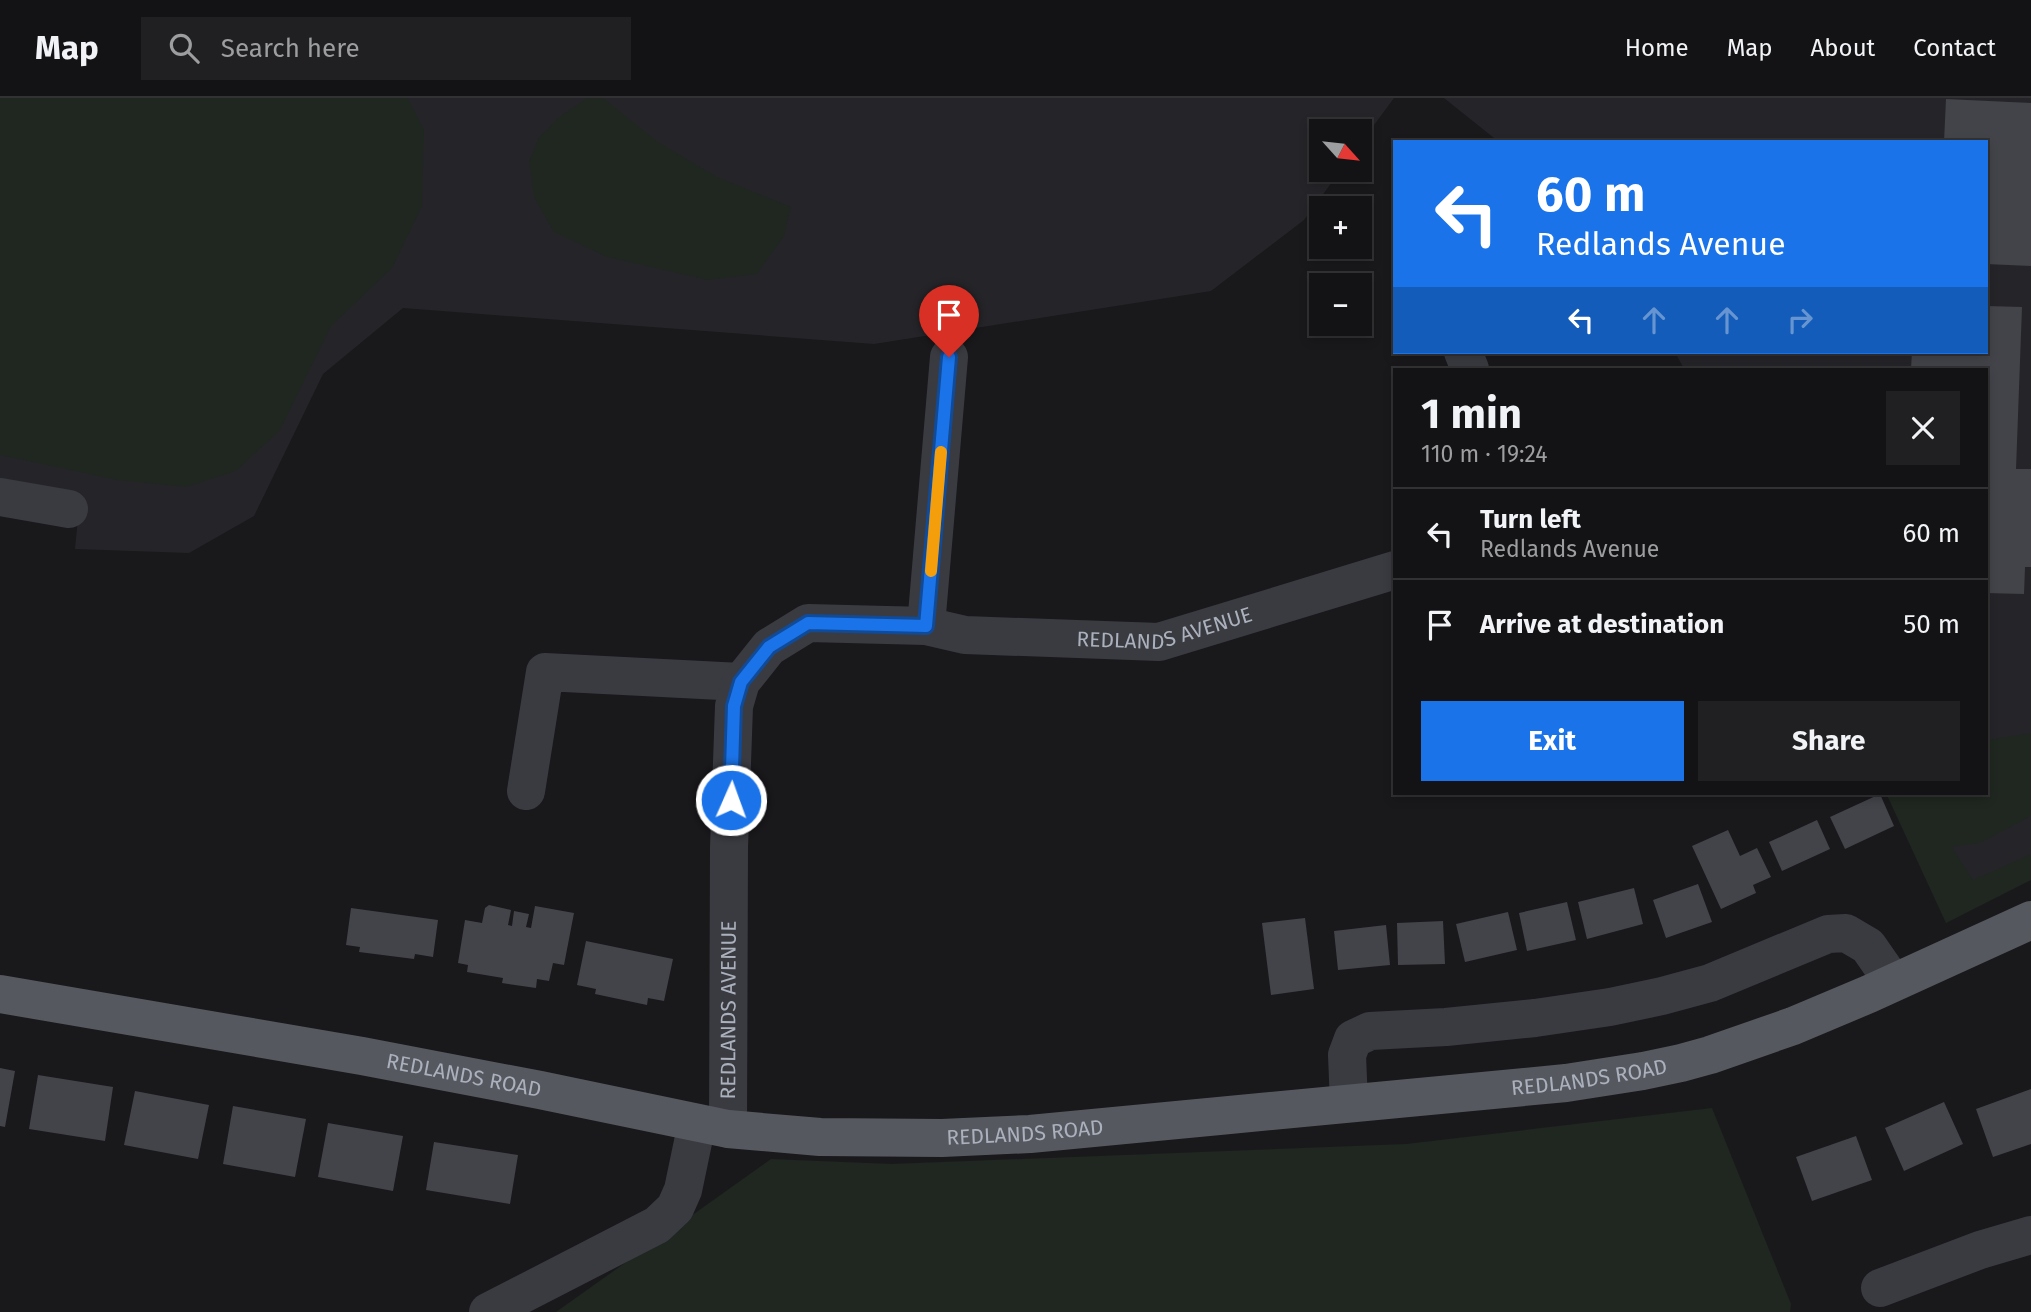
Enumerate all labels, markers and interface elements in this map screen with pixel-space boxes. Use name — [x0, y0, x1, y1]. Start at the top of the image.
search box — [141, 17, 631, 80]
text: Map — [35, 28, 99, 68]
icon: search — [165, 29, 203, 67]
text: Search here — [221, 33, 360, 64]
text: Home — [1625, 34, 1689, 62]
text: Map — [1727, 34, 1773, 62]
text: About — [1811, 34, 1875, 62]
text: Contact — [1913, 34, 1996, 62]
north arrow — [1309, 119, 1372, 182]
map controls — [1309, 119, 1372, 336]
text: 60 m — [1536, 165, 1645, 224]
icon: left — [1421, 168, 1512, 259]
button: + — [1309, 196, 1372, 259]
text: Redlands Avenue — [1536, 225, 1786, 263]
button: − — [1309, 273, 1372, 336]
pin — [919, 285, 979, 357]
icon: arrive — [930, 296, 968, 334]
icon: left — [1562, 301, 1600, 339]
icon: ahead — [1635, 301, 1673, 339]
icon: ahead — [1708, 301, 1746, 339]
icon: right — [1781, 301, 1819, 339]
text: 1 min — [1421, 389, 1522, 439]
button: close — [1886, 391, 1960, 465]
text: 110 m · 19:24 — [1421, 440, 1548, 468]
text: Turn left — [1480, 504, 1581, 535]
icon: left — [1421, 515, 1459, 553]
text: 60 m — [1902, 518, 1960, 549]
text: Redlands Avenue — [1480, 535, 1659, 563]
street label: REDLANDS AVENUE — [1076, 601, 1255, 655]
icon: arrive — [1421, 606, 1459, 644]
text: Arrive at destination — [1480, 609, 1724, 640]
text: 50 m — [1903, 609, 1960, 640]
button: Exit — [1421, 701, 1684, 781]
button: Share — [1698, 701, 1960, 781]
position arrow — [694, 763, 768, 837]
street label: REDLANDS AVENUE — [715, 920, 742, 1100]
street label: REDLANDS ROAD — [384, 1048, 544, 1103]
street label: REDLANDS ROAD — [1510, 1053, 1670, 1101]
street label: REDLANDS ROAD — [946, 1114, 1105, 1151]

